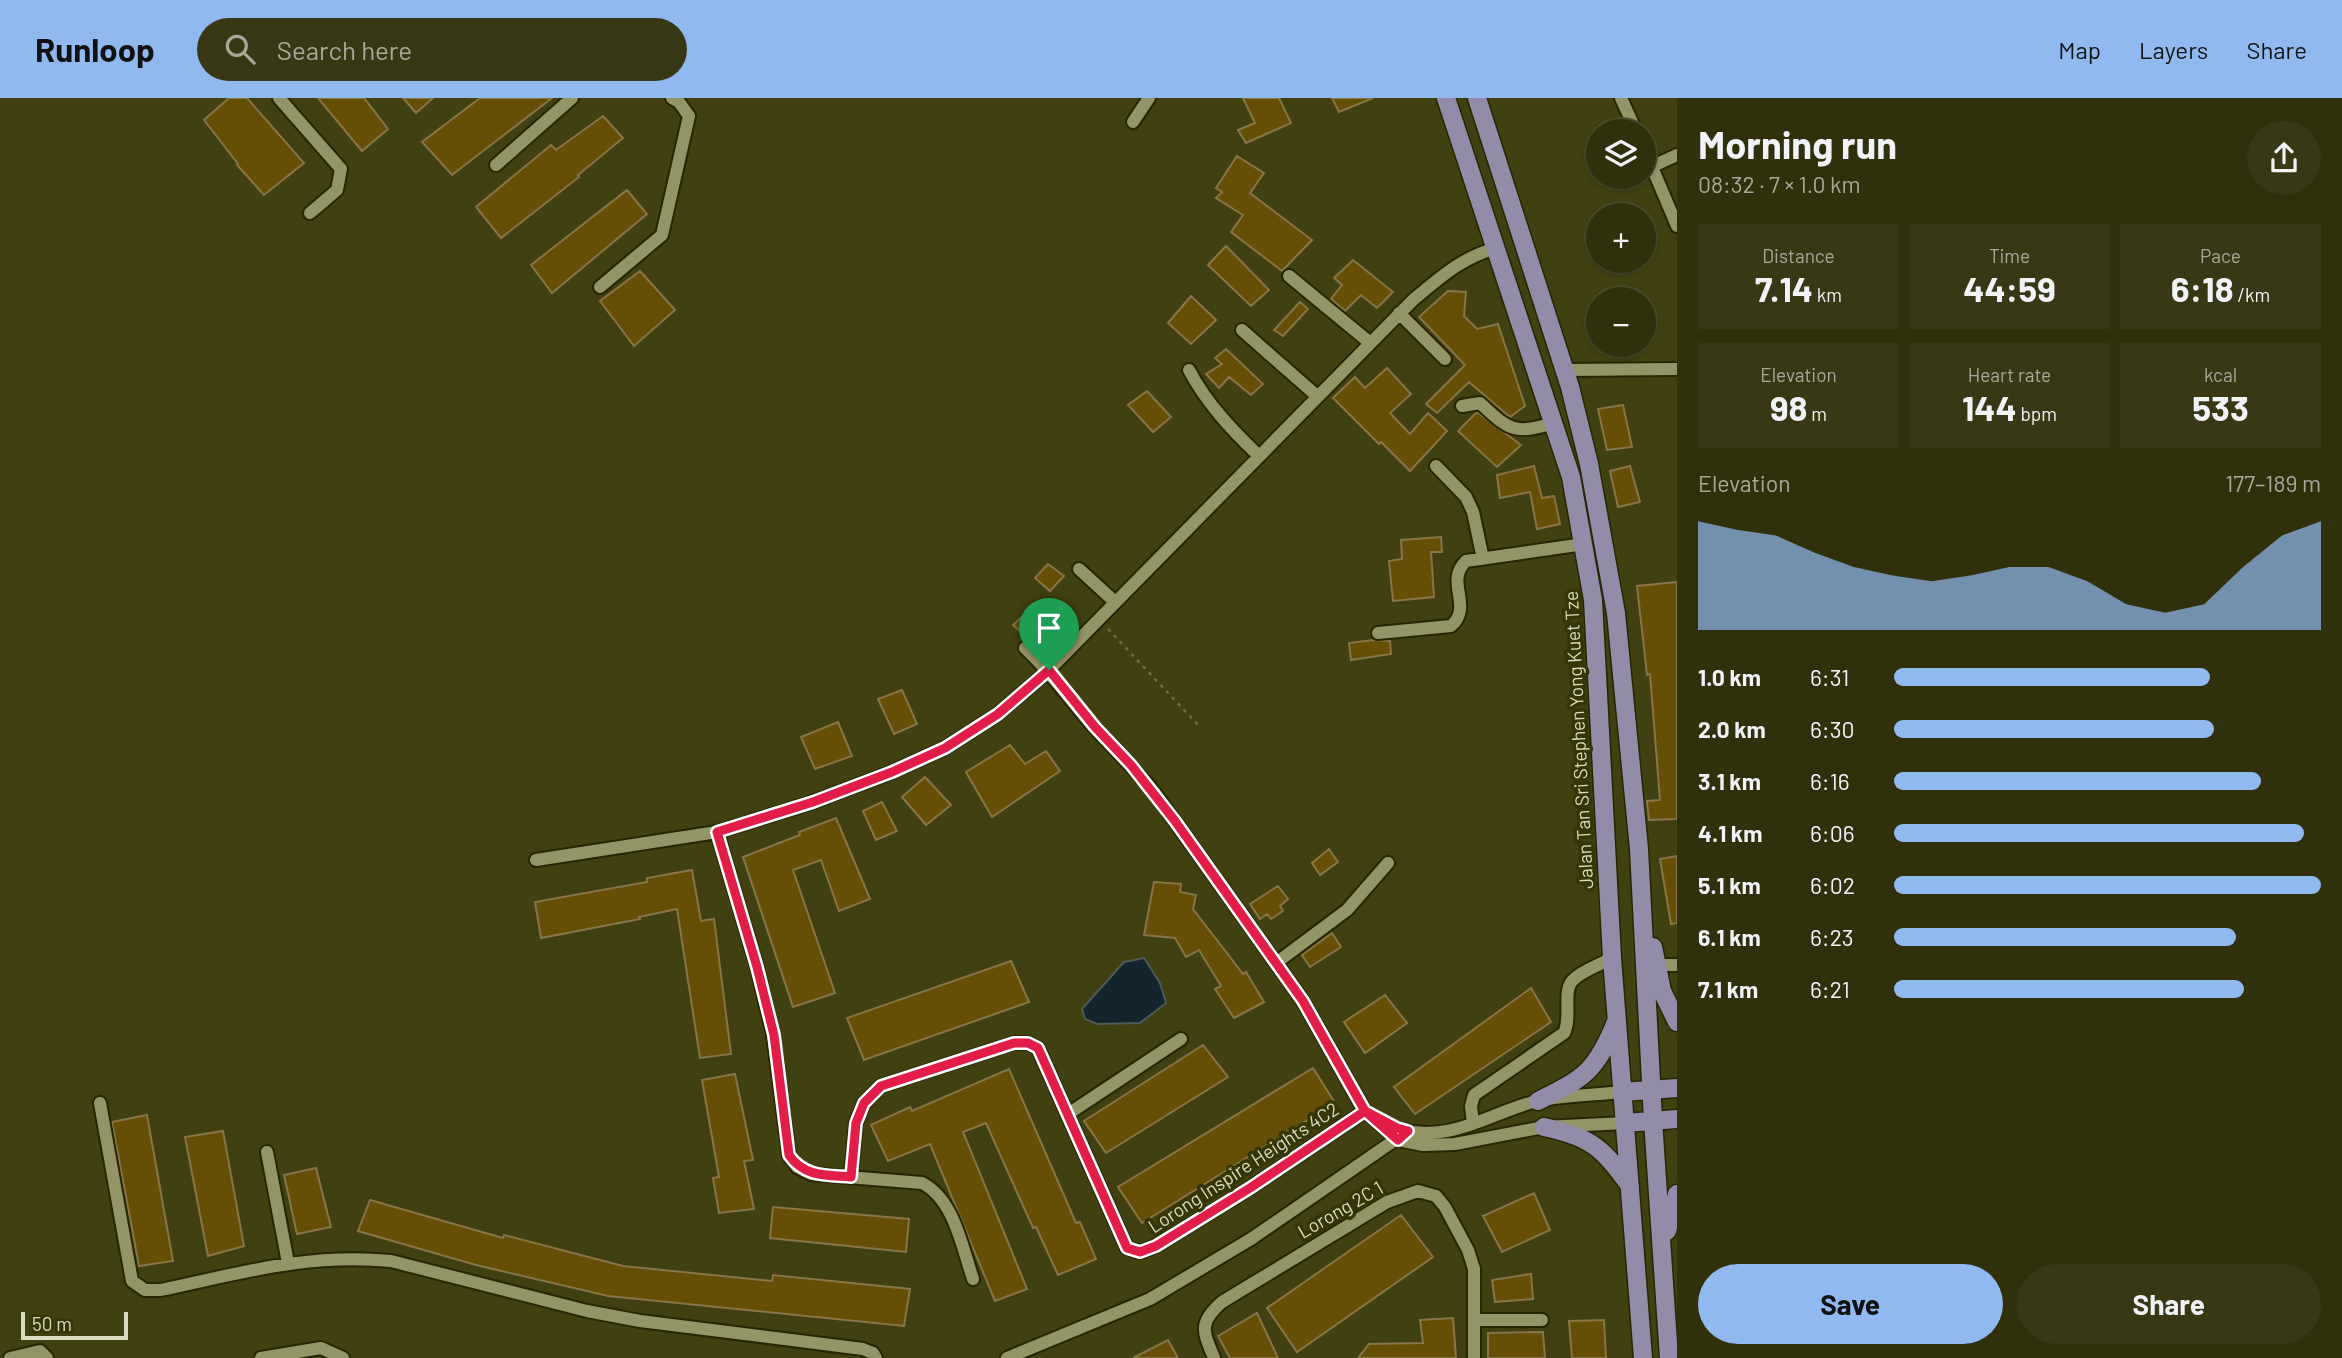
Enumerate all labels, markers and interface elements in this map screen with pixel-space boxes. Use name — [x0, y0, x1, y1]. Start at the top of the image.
search box — [197, 18, 687, 81]
text: Runloop — [35, 29, 155, 69]
icon: search — [221, 30, 259, 68]
text: Search here — [277, 34, 412, 65]
text: Map — [2058, 35, 2101, 64]
text: Layers — [2139, 35, 2208, 64]
text: Share — [2246, 35, 2307, 64]
map controls — [1586, 119, 1656, 357]
button: layers — [1586, 119, 1656, 189]
text: Morning run — [1698, 121, 1897, 167]
button: share — [2247, 121, 2321, 195]
text: 08:32 · 7 × 1.0 km — [1698, 170, 1861, 198]
button: + — [1586, 203, 1656, 273]
text: Distance — [1762, 244, 1835, 267]
text: Time — [1989, 244, 2030, 267]
text: Pace — [2200, 244, 2241, 267]
text: 7.14 — [1755, 267, 1813, 309]
text: 44:59 — [1963, 267, 2056, 309]
text: 6:18 — [2171, 267, 2234, 309]
text: km — [1813, 283, 1842, 306]
text: /km — [2234, 283, 2270, 306]
button: − — [1586, 287, 1656, 357]
text: Elevation — [1760, 363, 1837, 386]
text: Heart rate — [1968, 363, 2051, 386]
text: kcal — [2204, 363, 2237, 386]
text: 98 — [1770, 386, 1808, 428]
text: 144 — [1962, 386, 2017, 428]
text: 533 — [2192, 386, 2249, 428]
text: m — [1808, 402, 1827, 425]
text: bpm — [2017, 402, 2057, 425]
text: Elevation — [1698, 469, 1791, 497]
text: 177–189 m — [2225, 469, 2321, 497]
street label: Jalan Tan Sri Stephen Yong Kuet Tze — [1559, 590, 1597, 890]
pin — [1019, 598, 1079, 670]
icon: arrive — [1030, 609, 1068, 647]
text: 1.0 km — [1698, 663, 1761, 691]
text: 6:31 — [1810, 663, 1849, 691]
text: 2.0 km — [1698, 715, 1766, 743]
text: 6:30 — [1810, 715, 1854, 743]
text: 3.1 km — [1698, 767, 1761, 795]
text: 6:16 — [1810, 767, 1850, 795]
text: 4.1 km — [1698, 819, 1762, 847]
text: 6:06 — [1810, 819, 1854, 847]
text: 5.1 km — [1698, 871, 1761, 899]
text: 6:02 — [1810, 871, 1855, 899]
text: 6.1 km — [1698, 923, 1761, 951]
text: 6:23 — [1810, 923, 1854, 951]
text: 7.1 km — [1698, 975, 1758, 1003]
text: 6:21 — [1810, 975, 1850, 1003]
street label: Lorong Inspire Heights 4C2 — [1143, 1097, 1343, 1237]
street label: Lorong 2C 1 — [1293, 1175, 1387, 1243]
button: Save — [1698, 1264, 2003, 1344]
button: Share — [2017, 1264, 2321, 1344]
scale bar — [21, 1309, 128, 1341]
text: 50 m — [32, 1312, 72, 1335]

